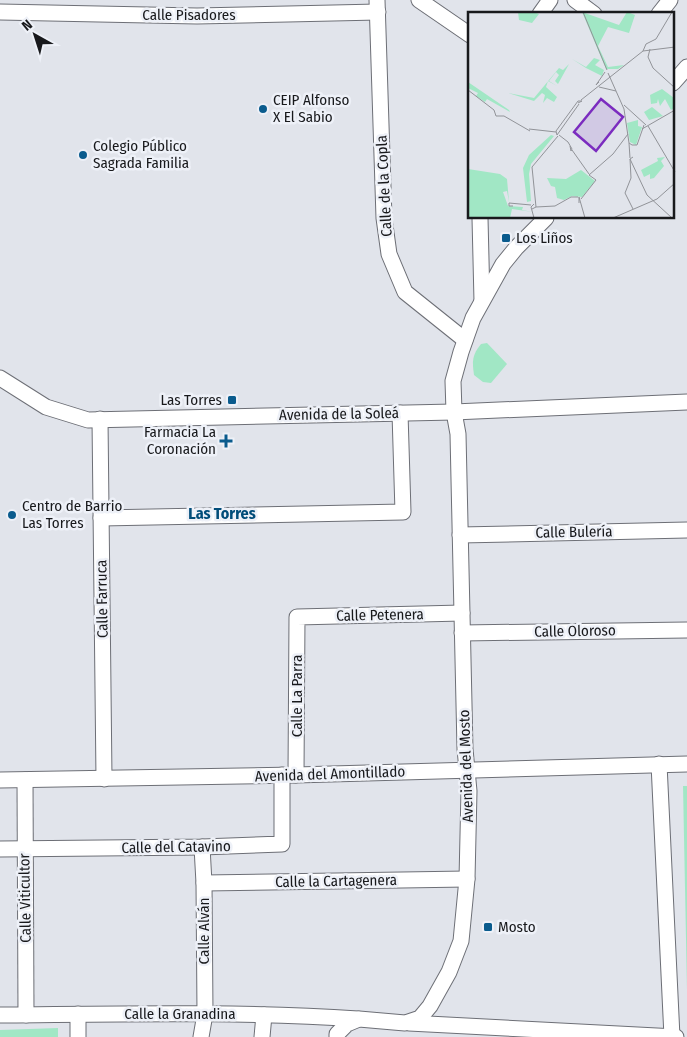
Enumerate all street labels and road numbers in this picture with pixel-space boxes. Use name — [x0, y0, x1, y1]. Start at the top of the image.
street label: Calle Pisadores — [142, 6, 236, 24]
street label: Calle de la Copla — [372, 135, 396, 237]
street label: Avenida de la Soleá — [279, 404, 399, 424]
street label: Calle Bulería — [535, 522, 613, 542]
street label: Calle Farruca — [92, 560, 112, 638]
street label: Calle Petenera — [336, 605, 424, 625]
street label: Calle Oloroso — [534, 621, 616, 641]
street label: Calle La Parra — [288, 655, 306, 737]
street label: Avenida del Mosto — [455, 709, 477, 823]
street label: Avenida del Amontillado — [254, 762, 406, 786]
street label: Calle del Catavino — [121, 837, 231, 857]
street label: Calle Viticultor — [15, 852, 35, 943]
street label: Calle la Cartagenera — [275, 871, 397, 891]
street label: Calle Alván — [195, 898, 213, 964]
street label: Calle la Granadina — [124, 1005, 236, 1023]

